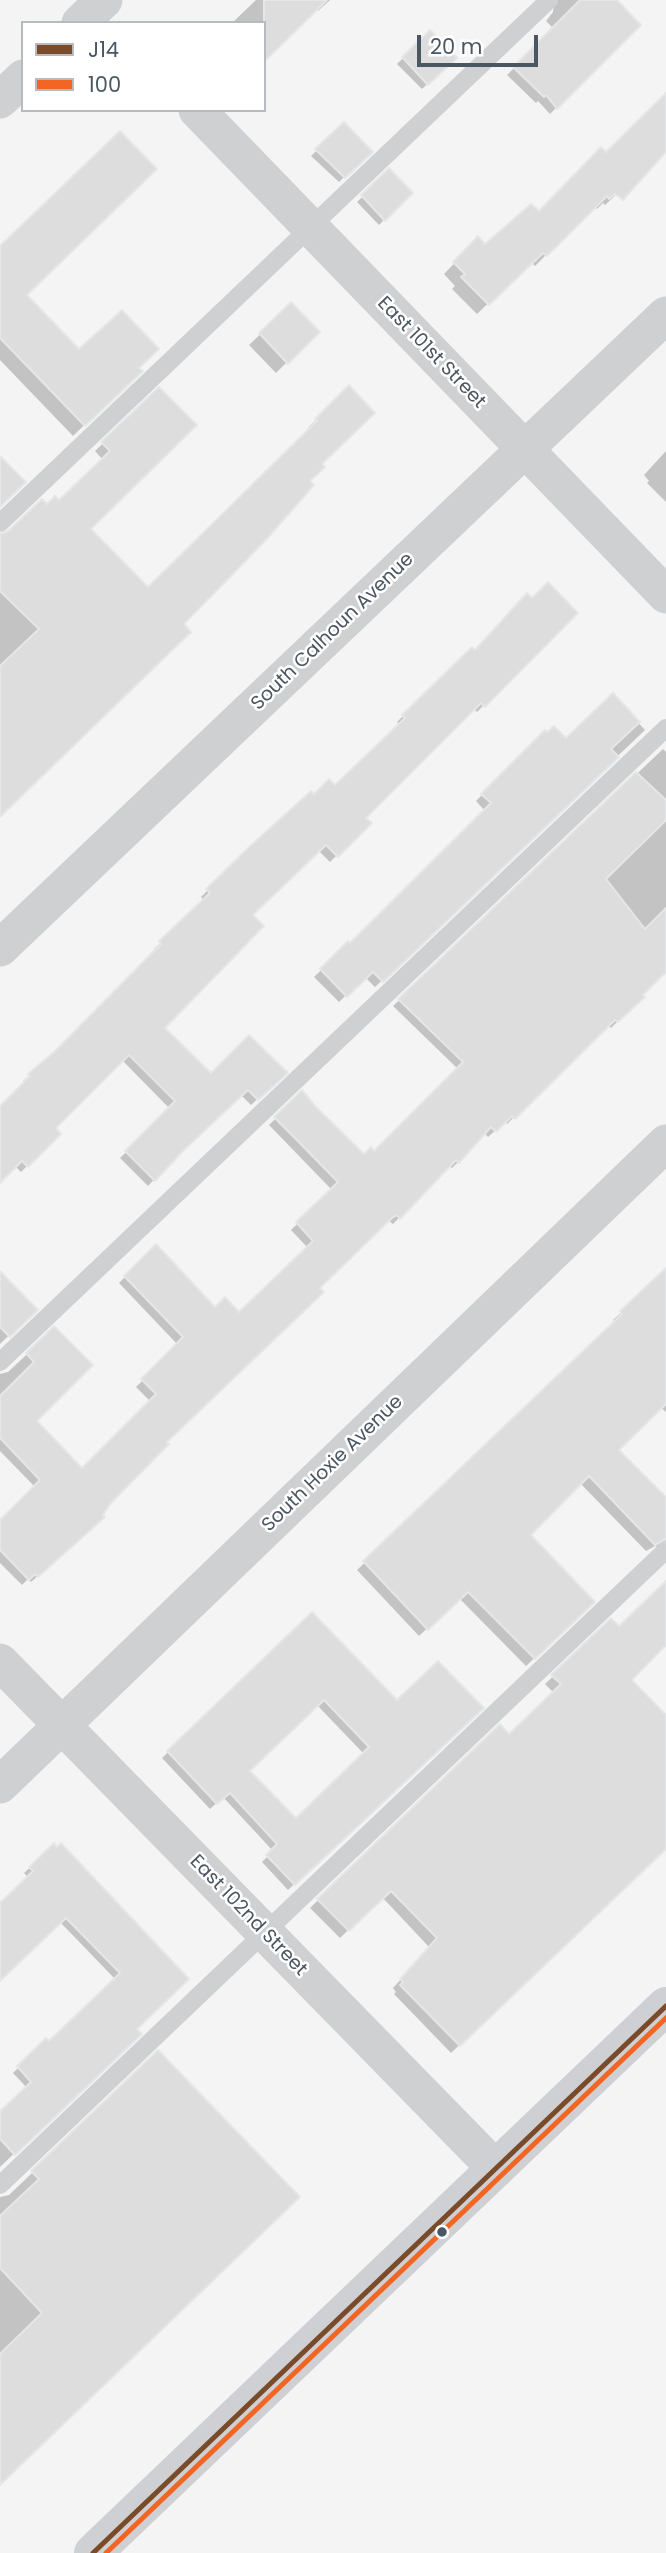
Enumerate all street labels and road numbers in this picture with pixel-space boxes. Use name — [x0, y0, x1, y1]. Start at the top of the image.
street label: East 101st Street — [372, 293, 490, 413]
street label: South Calhoun Avenue — [247, 548, 419, 716]
street label: South Hoxie Avenue — [258, 1391, 408, 1537]
street label: East 102nd Street — [185, 1851, 311, 1981]

